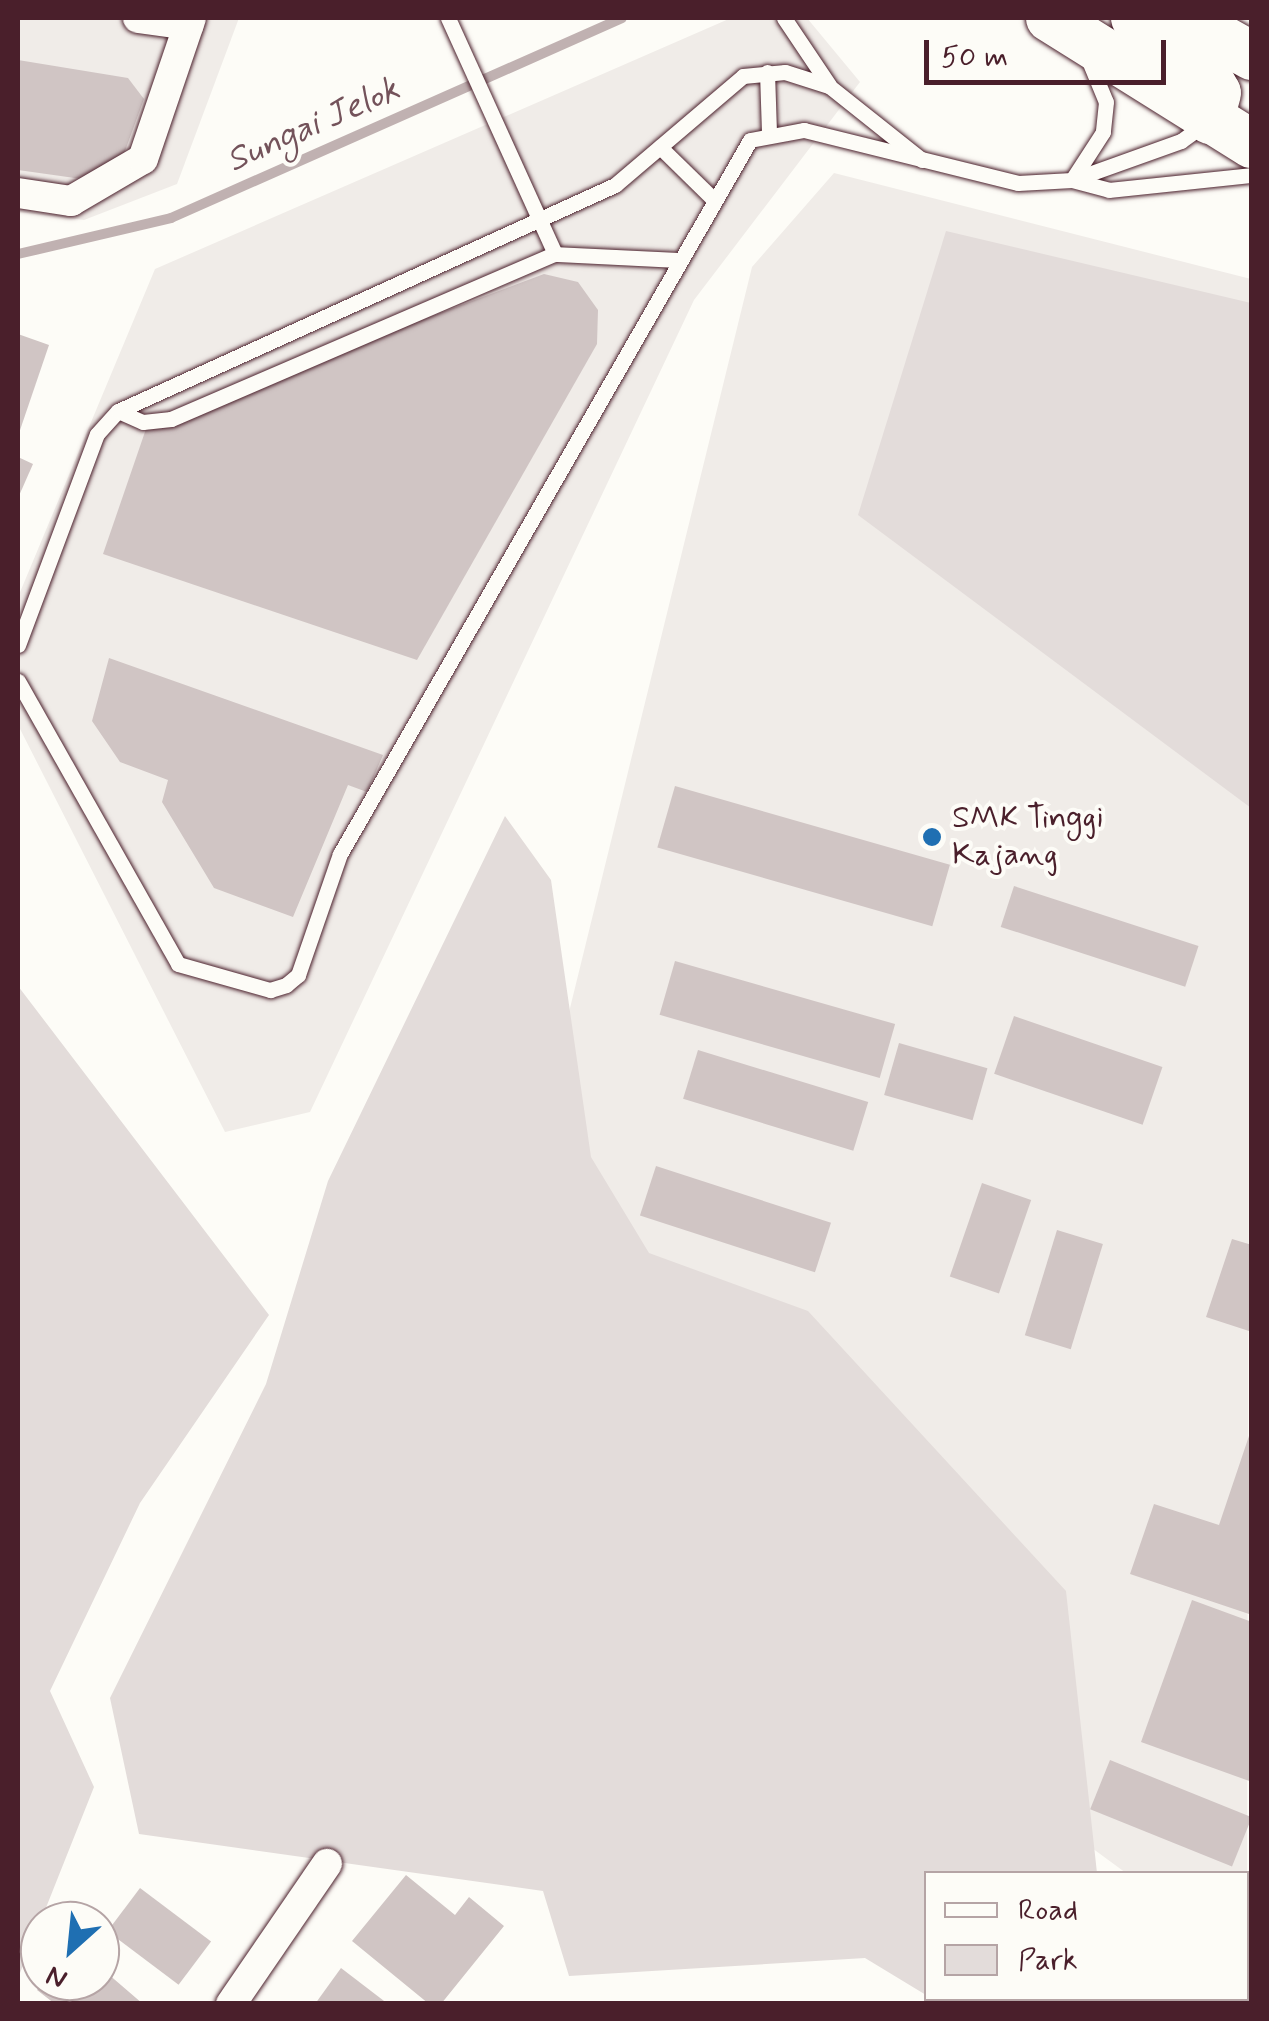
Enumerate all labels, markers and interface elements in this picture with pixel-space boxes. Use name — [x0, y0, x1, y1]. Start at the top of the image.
scale bar — [929, 20, 1172, 82]
text: 50 m — [941, 38, 1008, 77]
water label: Sungai Jelok — [220, 68, 406, 182]
place label: SMK Tinggi Kajang — [952, 800, 1104, 875]
marker: SMK Tinggi Kajang — [921, 826, 943, 848]
legend — [924, 1871, 1249, 2001]
text: Road — [1018, 1891, 1078, 1930]
north arrow — [20, 1901, 120, 2001]
text: Park — [1018, 1941, 1078, 1980]
text: N — [40, 1956, 74, 1997]

